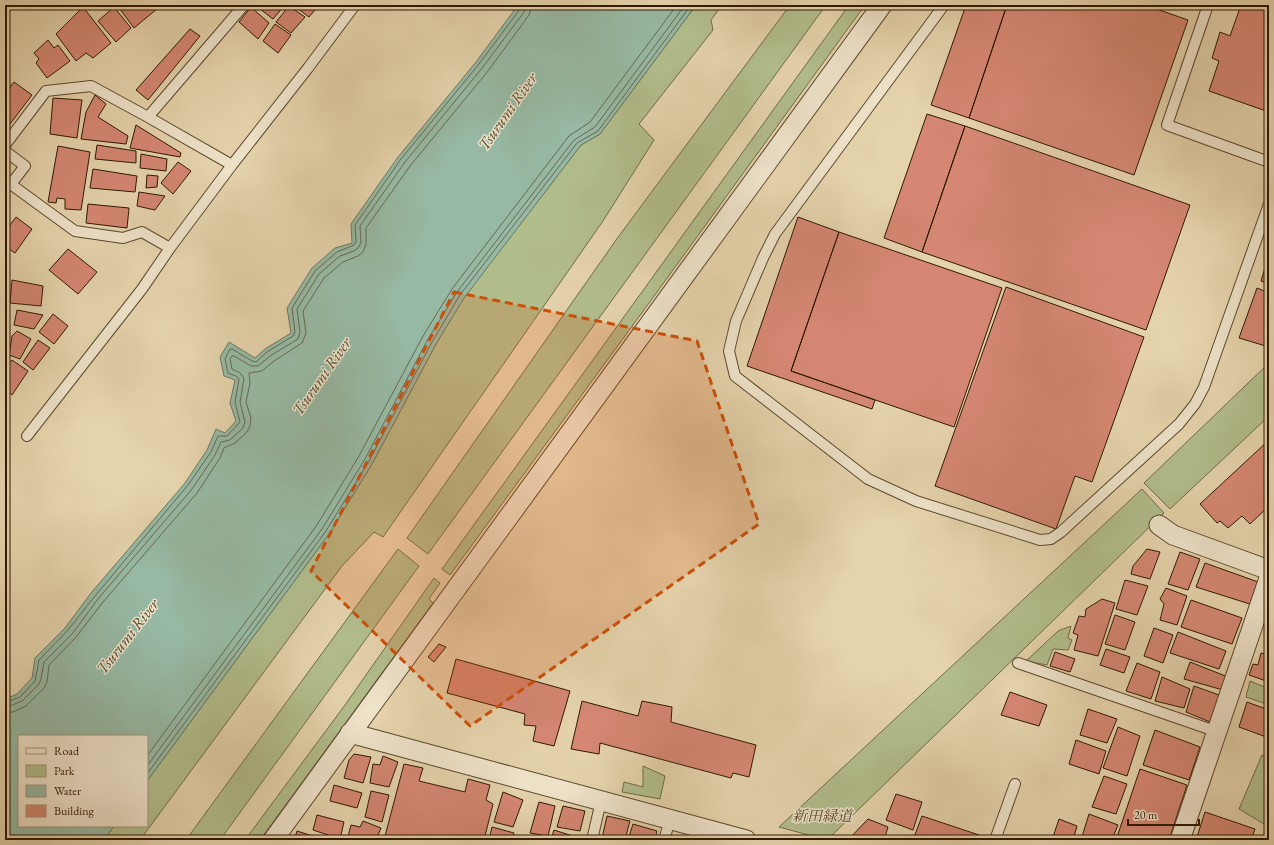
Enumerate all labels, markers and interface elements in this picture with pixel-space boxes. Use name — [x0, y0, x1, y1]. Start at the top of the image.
water label: Tsurumi River — [473, 68, 542, 154]
water label: Tsurumi River — [287, 333, 356, 419]
water label: Tsurumi River — [91, 594, 164, 678]
legend — [18, 735, 148, 827]
text: Road — [54, 743, 80, 759]
text: Park — [54, 763, 75, 779]
text: Water — [54, 783, 81, 799]
scale bar — [1128, 801, 1199, 827]
text: Building — [54, 803, 95, 819]
park label: 新田緑道 — [792, 806, 854, 825]
text: 20 m — [1134, 807, 1158, 823]

